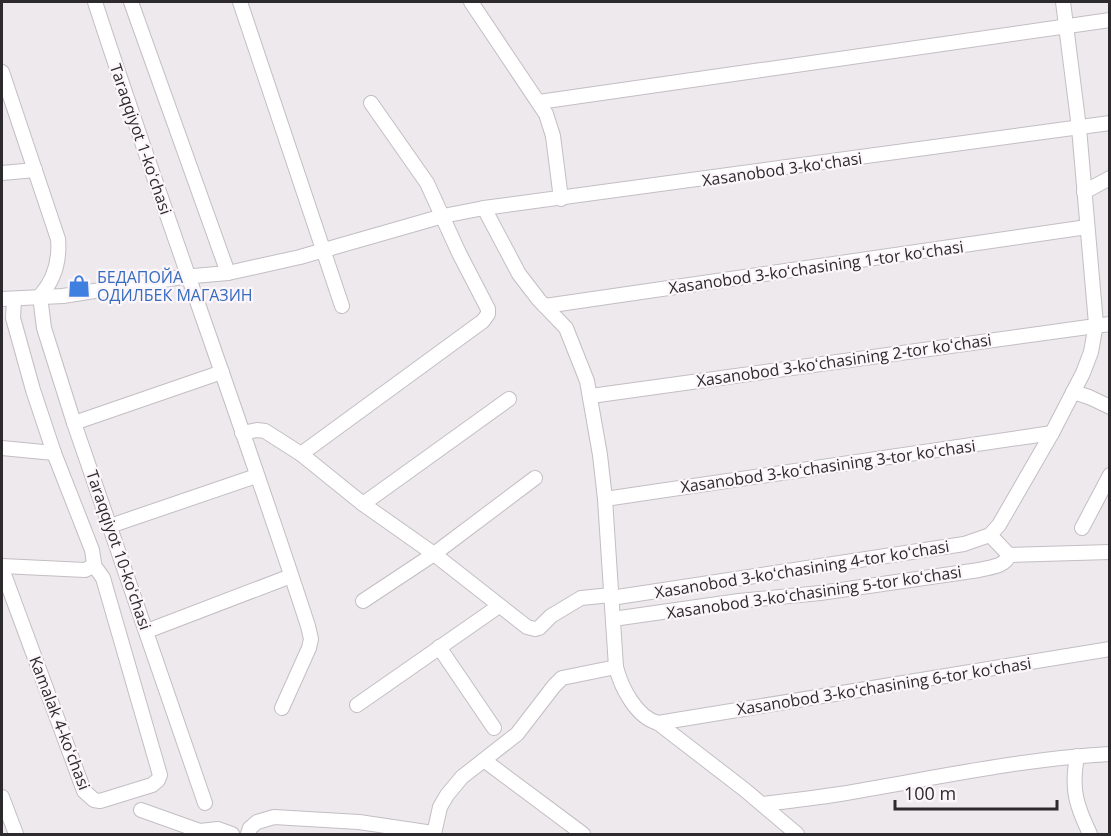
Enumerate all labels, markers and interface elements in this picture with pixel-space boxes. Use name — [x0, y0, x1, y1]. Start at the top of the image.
street label: Taraqqiyot 1-koʻchasi — [105, 61, 177, 217]
street label: Xasanobod 3-koʻchasi — [701, 147, 863, 191]
street label: Xasanobod 3-koʻchasining 1-tor koʻchasi — [667, 235, 965, 299]
place label: БЕДАПОЙА ОДИЛБЕК МАГАЗИН — [97, 266, 253, 306]
shop icon: БЕДАПОЙА ОДИЛБЕК МАГАЗИН — [66, 273, 92, 299]
street label: Xasanobod 3-koʻchasining 2-tor koʻchasi — [695, 328, 993, 392]
street label: Xasanobod 3-koʻchasining 3-tor koʻchasi — [679, 434, 977, 498]
street label: Taraqqiyot 10-koʻchasi — [81, 467, 157, 633]
street label: Xasanobod 3-koʻchasining 4-tor koʻchasi — [653, 535, 951, 603]
street label: Xasanobod 3-koʻchasining 5-tor koʻchasi — [665, 560, 963, 624]
street label: Xasanobod 3-koʻchasining 6-tor koʻchasi — [735, 652, 1033, 720]
street label: Kamalak 4-koʻchasi — [24, 653, 96, 793]
scale bar — [895, 773, 1057, 811]
text: 100 m — [904, 781, 956, 805]

